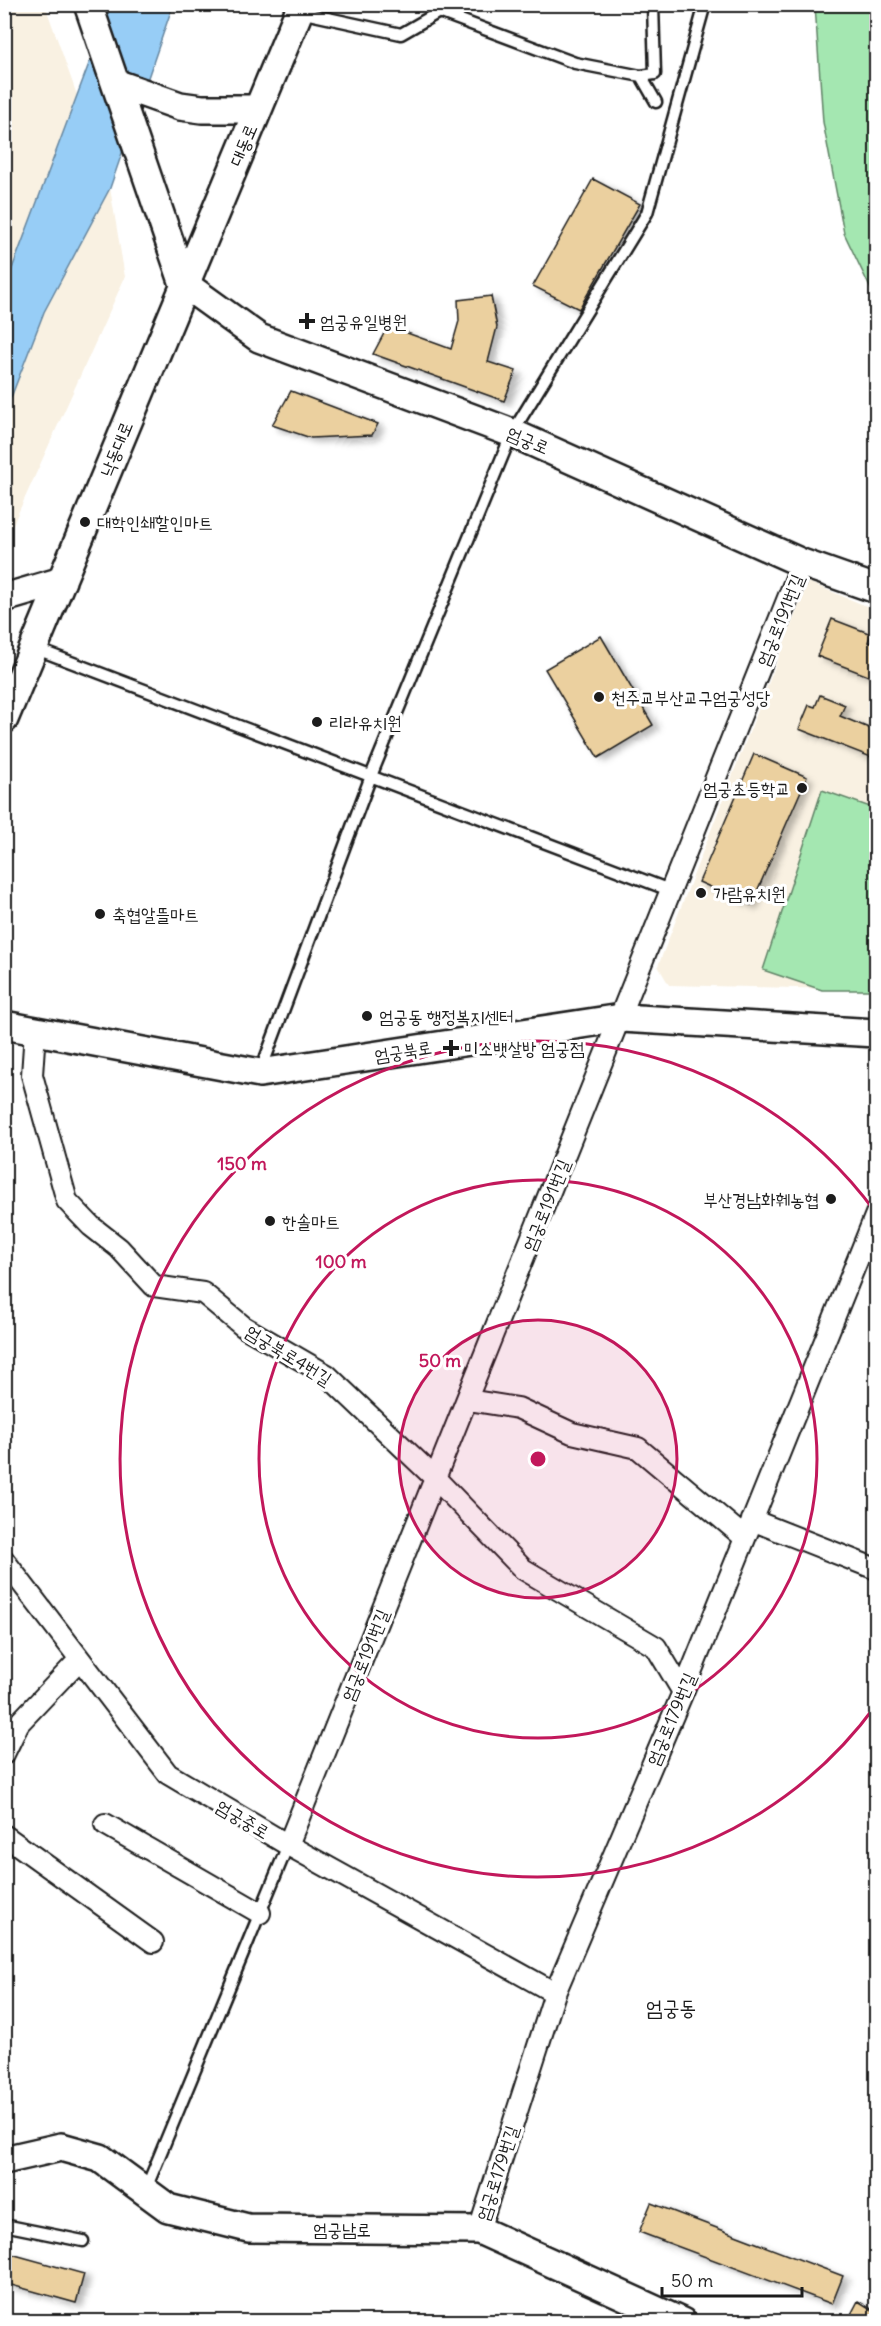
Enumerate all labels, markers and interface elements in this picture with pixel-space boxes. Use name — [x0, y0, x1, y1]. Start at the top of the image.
street label: 대동로 — [224, 121, 262, 169]
place label: 엄궁유일병원 — [320, 310, 407, 333]
marker: 엄궁유일병원 — [298, 312, 316, 330]
street label: 낙동대로 — [94, 418, 138, 480]
street label: 엄궁로 — [504, 421, 552, 459]
place label: 대학인쇄할인마트 — [97, 511, 213, 534]
marker: 대학인쇄할인마트 — [78, 515, 92, 529]
street label: 엄궁로191번길 — [751, 570, 809, 669]
place label: 천주교부산교구엄궁성당 — [611, 686, 771, 709]
marker: 천주교부산교구엄궁성당 — [592, 690, 606, 704]
place label: 리라유치원 — [329, 711, 401, 734]
marker: 리라유치원 — [310, 715, 324, 729]
place label: 엄궁초등학교 — [703, 777, 790, 800]
marker: 엄궁초등학교 — [795, 781, 809, 795]
place label: 가람유치원 — [713, 882, 785, 905]
marker: 가람유치원 — [694, 886, 708, 900]
place label: 축협알뜰마트 — [112, 903, 199, 926]
marker: 축협알뜰마트 — [93, 907, 107, 921]
place label: 엄궁동 행정복지센터 — [379, 1005, 514, 1028]
marker: 엄궁동 행정복지센터 — [360, 1009, 374, 1023]
street label: 엄궁북로 — [373, 1035, 433, 1067]
place label: 미소뱃살방 엄궁점 — [464, 1037, 585, 1060]
marker: 미소뱃살방 엄궁점 — [442, 1039, 460, 1057]
text: 150 m — [217, 1152, 267, 1175]
street label: 엄궁로191번길 — [517, 1155, 575, 1254]
place label: 부산경남화훼농협 — [703, 1188, 819, 1211]
marker: 부산경남화훼농협 — [824, 1192, 838, 1206]
place label: 한솔마트 — [282, 1210, 340, 1233]
marker: 한솔마트 — [263, 1214, 277, 1228]
text: 100 m — [316, 1250, 367, 1273]
street label: 엄궁북로4번길 — [242, 1319, 337, 1391]
text: 50 m — [419, 1349, 461, 1372]
centre of rings — [528, 1449, 548, 1469]
street label: 엄궁로191번길 — [336, 1605, 394, 1704]
street label: 엄궁로179번길 — [641, 1669, 701, 1769]
street label: 엄궁중로 — [212, 1794, 274, 1844]
district label: 엄궁동 — [646, 1994, 696, 2021]
street label: 엄궁로179번길 — [471, 2122, 523, 2224]
street label: 엄궁남로 — [313, 2218, 371, 2241]
scale bar — [662, 2260, 802, 2298]
text: 50 m — [671, 2269, 713, 2292]

